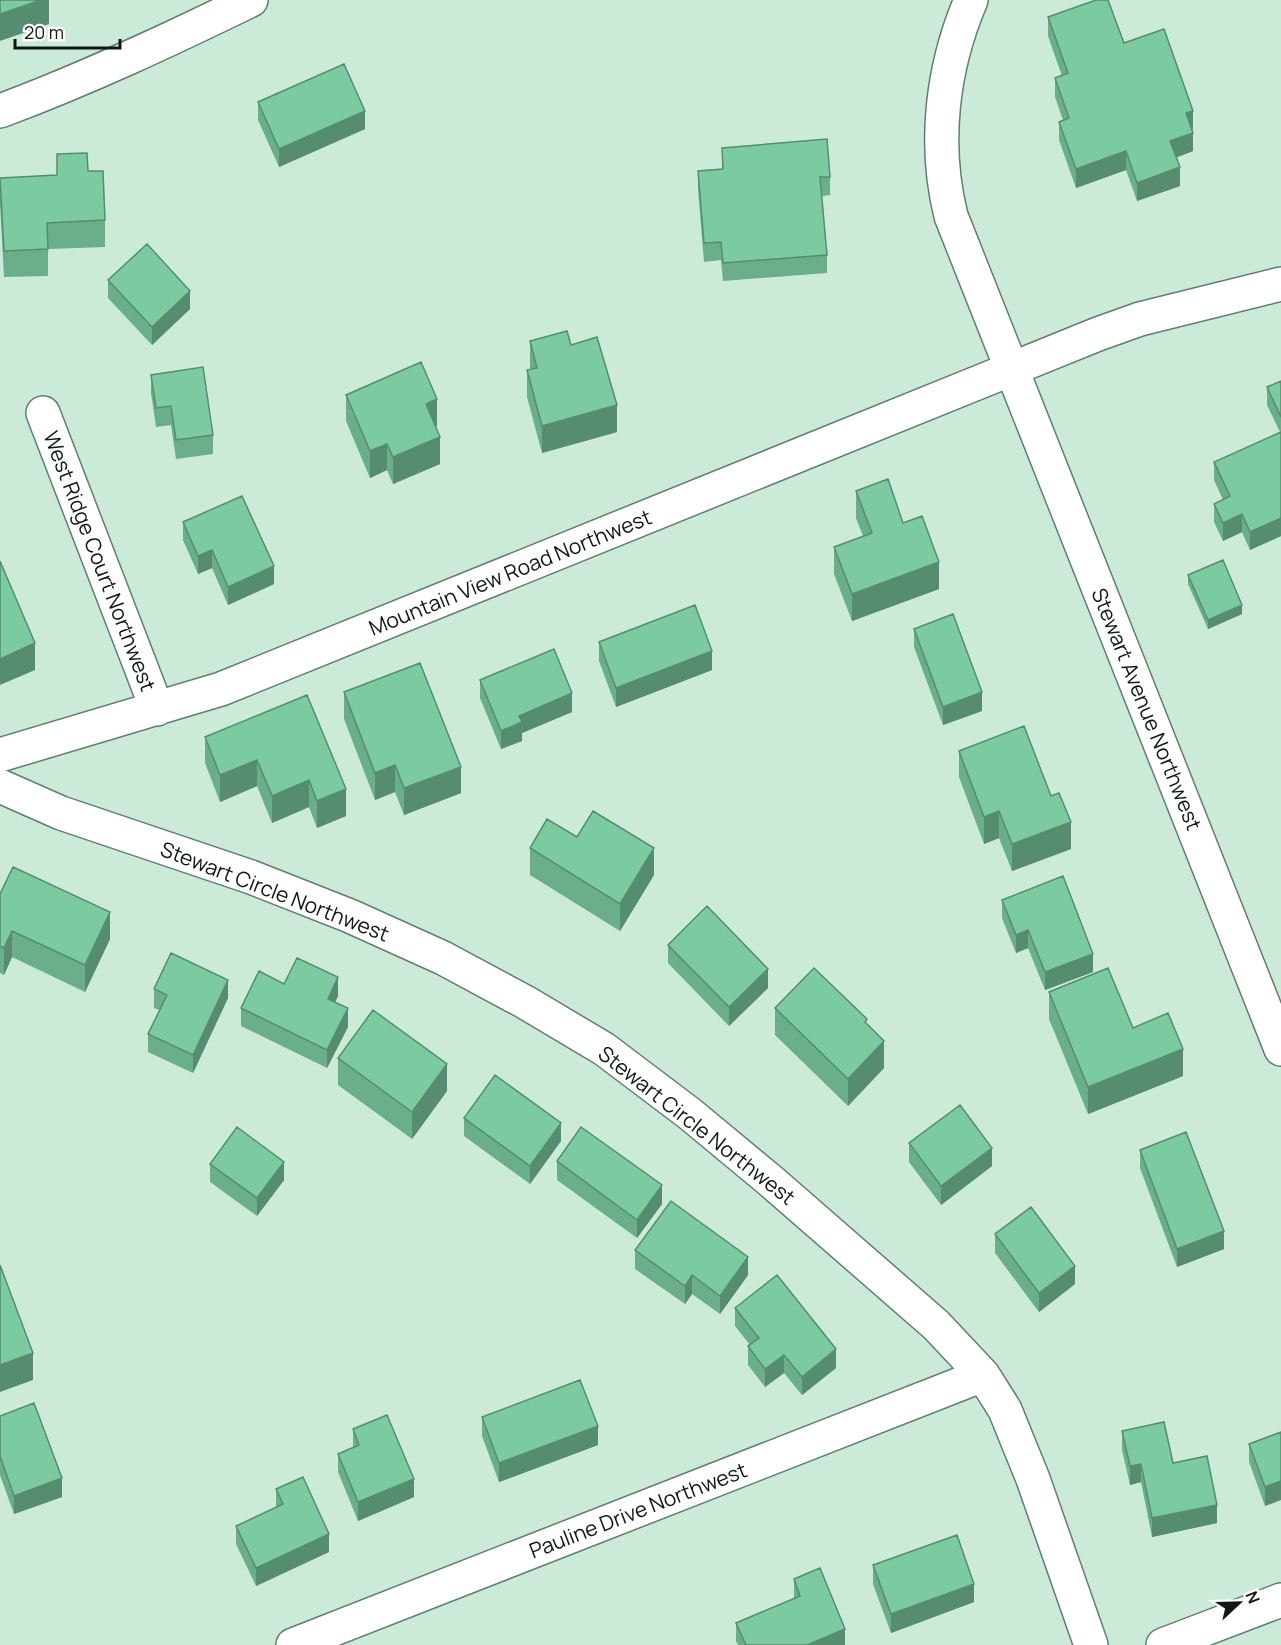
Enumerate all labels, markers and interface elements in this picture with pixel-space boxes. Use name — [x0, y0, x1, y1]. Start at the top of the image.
scale bar — [15, 12, 120, 50]
text: 20 m — [24, 20, 64, 44]
street label: West Ridge Court Northwest — [37, 427, 163, 695]
street label: Mountain View Road Northwest — [364, 502, 656, 642]
street label: Stewart Avenue Northwest — [1086, 584, 1208, 834]
street label: Stewart Circle Northwest — [157, 834, 393, 948]
street label: Stewart Circle Northwest — [593, 1039, 801, 1211]
street label: Pauline Drive Northwest — [525, 1456, 751, 1564]
north arrow — [1209, 1573, 1269, 1633]
text: N — [1241, 1588, 1265, 1607]

